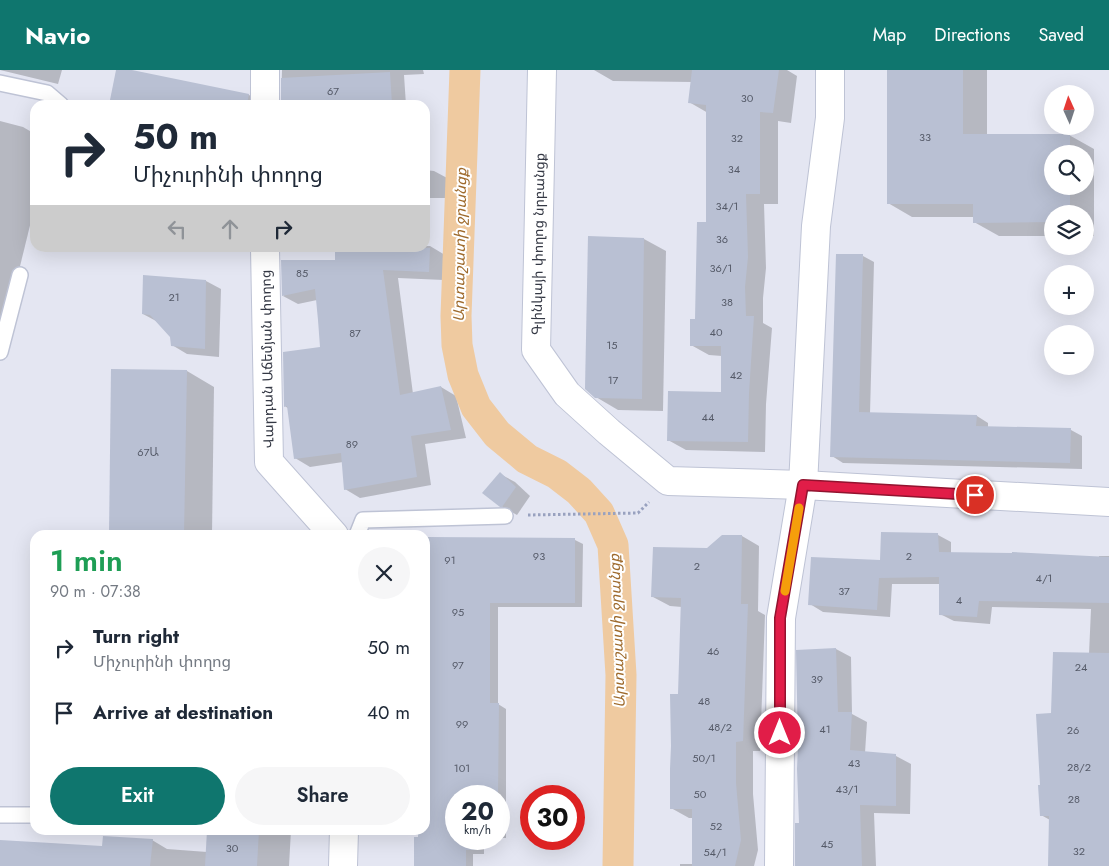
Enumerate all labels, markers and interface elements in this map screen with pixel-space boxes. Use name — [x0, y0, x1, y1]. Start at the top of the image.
text: Navio — [25, 18, 90, 53]
text: Map — [873, 22, 906, 48]
text: Directions — [934, 22, 1010, 48]
text: Saved — [1038, 22, 1084, 48]
house number: 67 — [327, 83, 339, 99]
north arrow — [1044, 85, 1094, 135]
map controls — [1044, 85, 1094, 375]
house number: 30 — [741, 90, 754, 106]
text: 50 m — [133, 112, 218, 162]
icon: right — [50, 120, 115, 185]
house number: 33 — [919, 129, 931, 145]
house number: 32 — [731, 130, 743, 146]
button: search — [1044, 145, 1094, 195]
street label: Գլինկայի փողոց նրբանցք — [526, 153, 550, 335]
text: Միչուրինի փողոց — [133, 158, 323, 190]
house number: 34 — [728, 161, 741, 177]
water label: Արտաշատի ջրանցք — [448, 167, 472, 322]
house number: 34/1 — [715, 198, 739, 214]
button: layers — [1044, 205, 1094, 255]
icon: left — [163, 215, 191, 243]
icon: ahead — [216, 215, 244, 243]
icon: right — [269, 215, 297, 243]
house number: 36 — [716, 231, 728, 247]
house number: 36/1 — [710, 260, 732, 276]
house number: 85 — [296, 265, 308, 281]
button: + — [1044, 265, 1094, 315]
street label: Վարդան Աճեմյան փողոց — [255, 270, 279, 448]
house number: 21 — [168, 289, 180, 305]
house number: 38 — [721, 294, 733, 310]
house number: 40 — [709, 324, 723, 340]
house number: 87 — [349, 325, 361, 341]
button: − — [1044, 325, 1094, 375]
house number: 15 — [606, 337, 618, 353]
house number: 42 — [730, 367, 742, 383]
house number: 17 — [608, 372, 619, 388]
house number: 44 — [702, 409, 715, 425]
house number: 89 — [346, 436, 358, 452]
house number: 67Ա — [137, 444, 159, 460]
pin — [954, 474, 996, 516]
icon: arrive — [961, 481, 989, 509]
text: 1 min — [50, 539, 123, 582]
button: close — [358, 547, 410, 599]
house number: 93 — [533, 548, 545, 564]
house number: 2 — [906, 548, 912, 564]
house number: 91 — [444, 552, 456, 568]
water label: Արտաշատի ջրանցք — [603, 553, 631, 708]
house number: 2 — [694, 558, 700, 574]
house number: 4/1 — [1035, 570, 1053, 586]
text: 90 m · 07:38 — [50, 580, 141, 603]
house number: 37 — [838, 583, 850, 599]
house number: 4 — [956, 592, 963, 608]
house number: 95 — [452, 604, 464, 620]
text: Turn right — [93, 623, 179, 650]
icon: right — [50, 634, 78, 662]
text: 50 m — [367, 634, 410, 661]
house number: 46 — [707, 643, 719, 659]
text: Միչուրինի փողոց — [93, 650, 231, 673]
house number: 97 — [452, 657, 464, 673]
house number: 24 — [1075, 659, 1088, 675]
house number: 39 — [811, 671, 823, 687]
house number: 48 — [698, 693, 710, 709]
icon: arrive — [50, 699, 78, 727]
text: Arrive at destination — [93, 699, 273, 726]
text: 40 m — [367, 699, 410, 726]
position arrow — [753, 706, 805, 758]
house number: 99 — [456, 716, 468, 732]
house number: 48/2 — [708, 719, 732, 735]
house number: 41 — [819, 721, 831, 737]
house number: 26 — [1067, 722, 1079, 738]
house number: 50/1 — [692, 750, 716, 766]
house number: 43 — [848, 755, 860, 771]
house number: 28/2 — [1067, 759, 1091, 775]
house number: 101 — [454, 760, 470, 776]
button: Exit — [50, 767, 225, 825]
button: Share — [235, 767, 410, 825]
house number: 43/1 — [836, 781, 858, 797]
speed limit sign: 30 — [520, 785, 585, 850]
house number: 50 — [694, 786, 707, 802]
house number: 28 — [1068, 791, 1080, 807]
text: 20 — [461, 793, 494, 829]
house number: 52 — [710, 818, 722, 834]
text: km/h — [464, 821, 491, 839]
house number: 45 — [821, 836, 833, 852]
house number: 30 — [226, 840, 239, 856]
house number: 32 — [1073, 843, 1085, 859]
house number: 54/1 — [703, 844, 727, 860]

